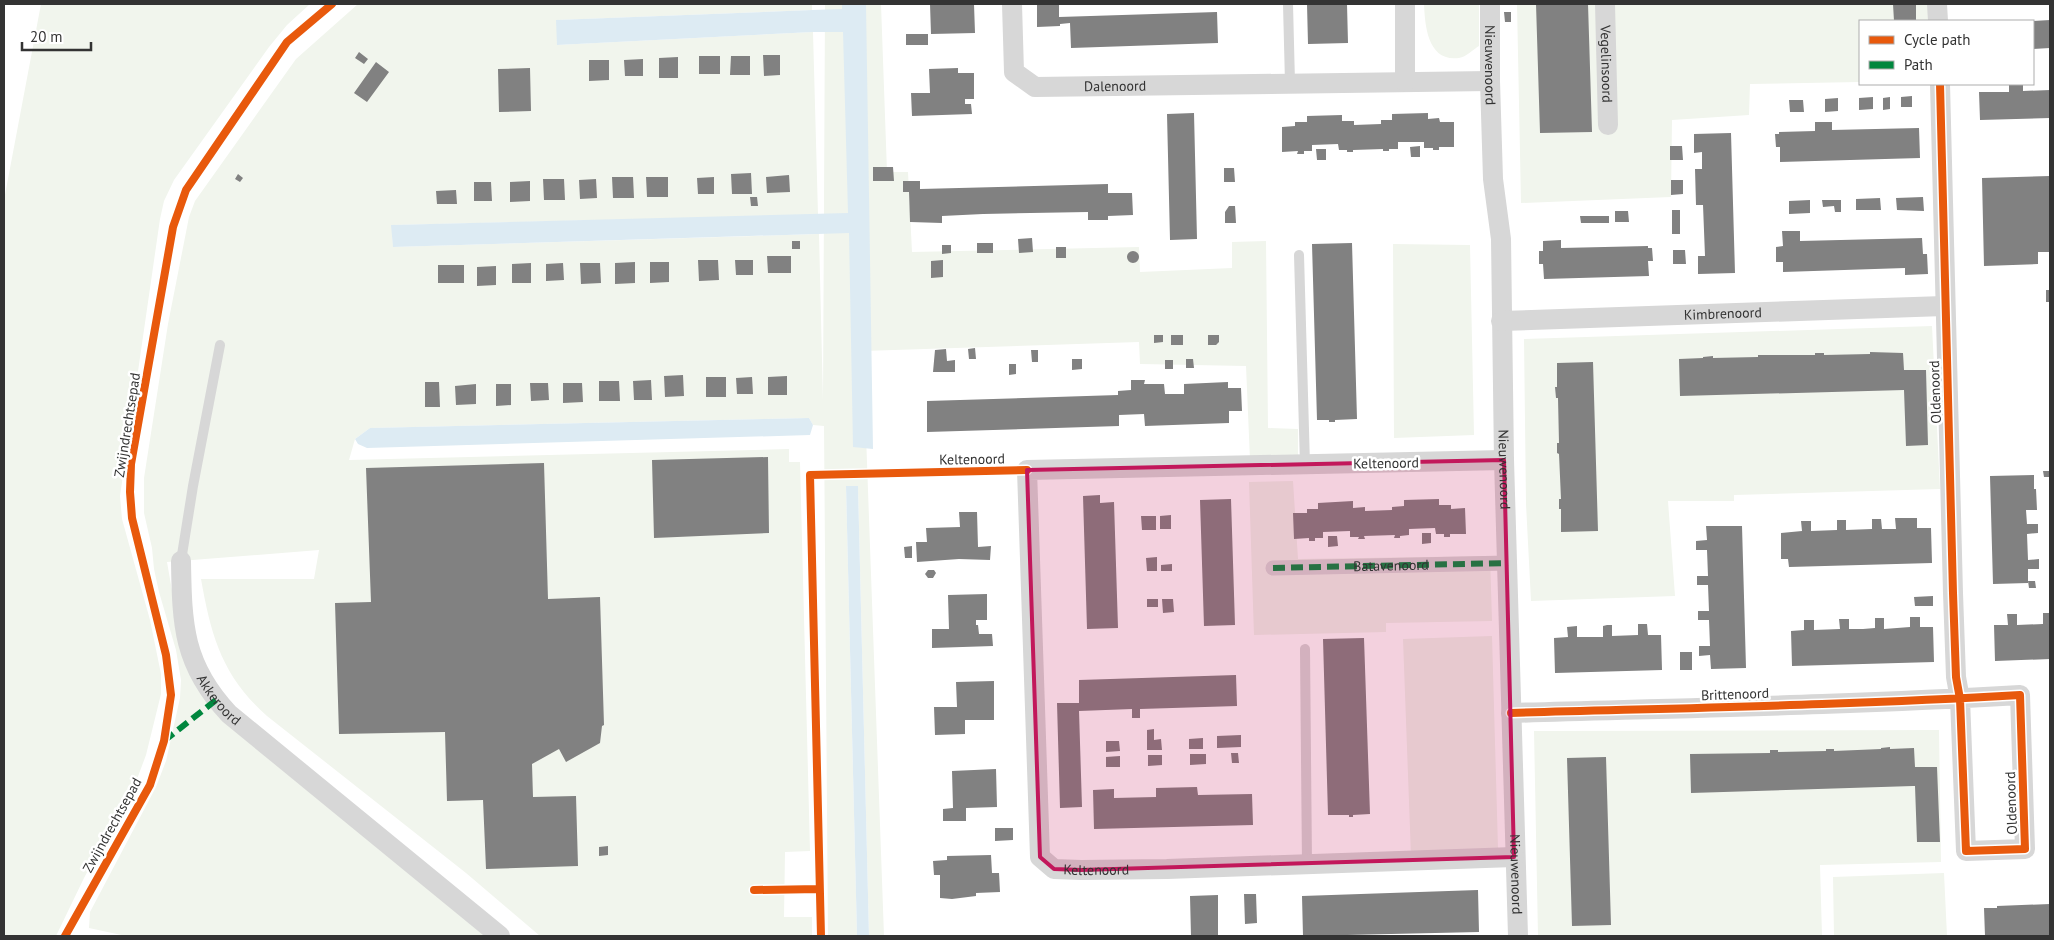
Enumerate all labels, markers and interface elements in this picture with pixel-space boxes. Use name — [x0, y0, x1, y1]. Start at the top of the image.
scale bar — [22, 20, 91, 52]
legend — [1859, 20, 2034, 85]
street label: Vegelinsoord — [1597, 24, 1616, 103]
street label: Nieuwenoord — [1481, 25, 1500, 105]
text: 20 m — [30, 27, 63, 46]
text: Cycle path — [1904, 30, 1970, 49]
text: Path — [1904, 55, 1933, 74]
street label: Dalenoord — [1084, 77, 1146, 95]
street label: Kimbrenoord — [1684, 303, 1762, 324]
street label: Oldenoord — [1925, 360, 1945, 424]
street label: Zwijndrechtsepad — [110, 371, 144, 479]
street label: Nieuwenoord — [1495, 429, 1514, 510]
street label: Keltenoord — [939, 449, 1005, 469]
street label: Keltenoord — [1353, 453, 1419, 473]
street label: Batavenoord — [1353, 556, 1429, 575]
street label: Akkeroord — [193, 671, 245, 729]
street label: Brittenoord — [1701, 684, 1769, 704]
street label: Oldenoord — [2001, 771, 2021, 835]
street label: Zwijndrechtsepad — [79, 774, 145, 876]
street label: Nieuwenoord — [1506, 834, 1526, 915]
street label: Keltenoord — [1063, 860, 1129, 879]

